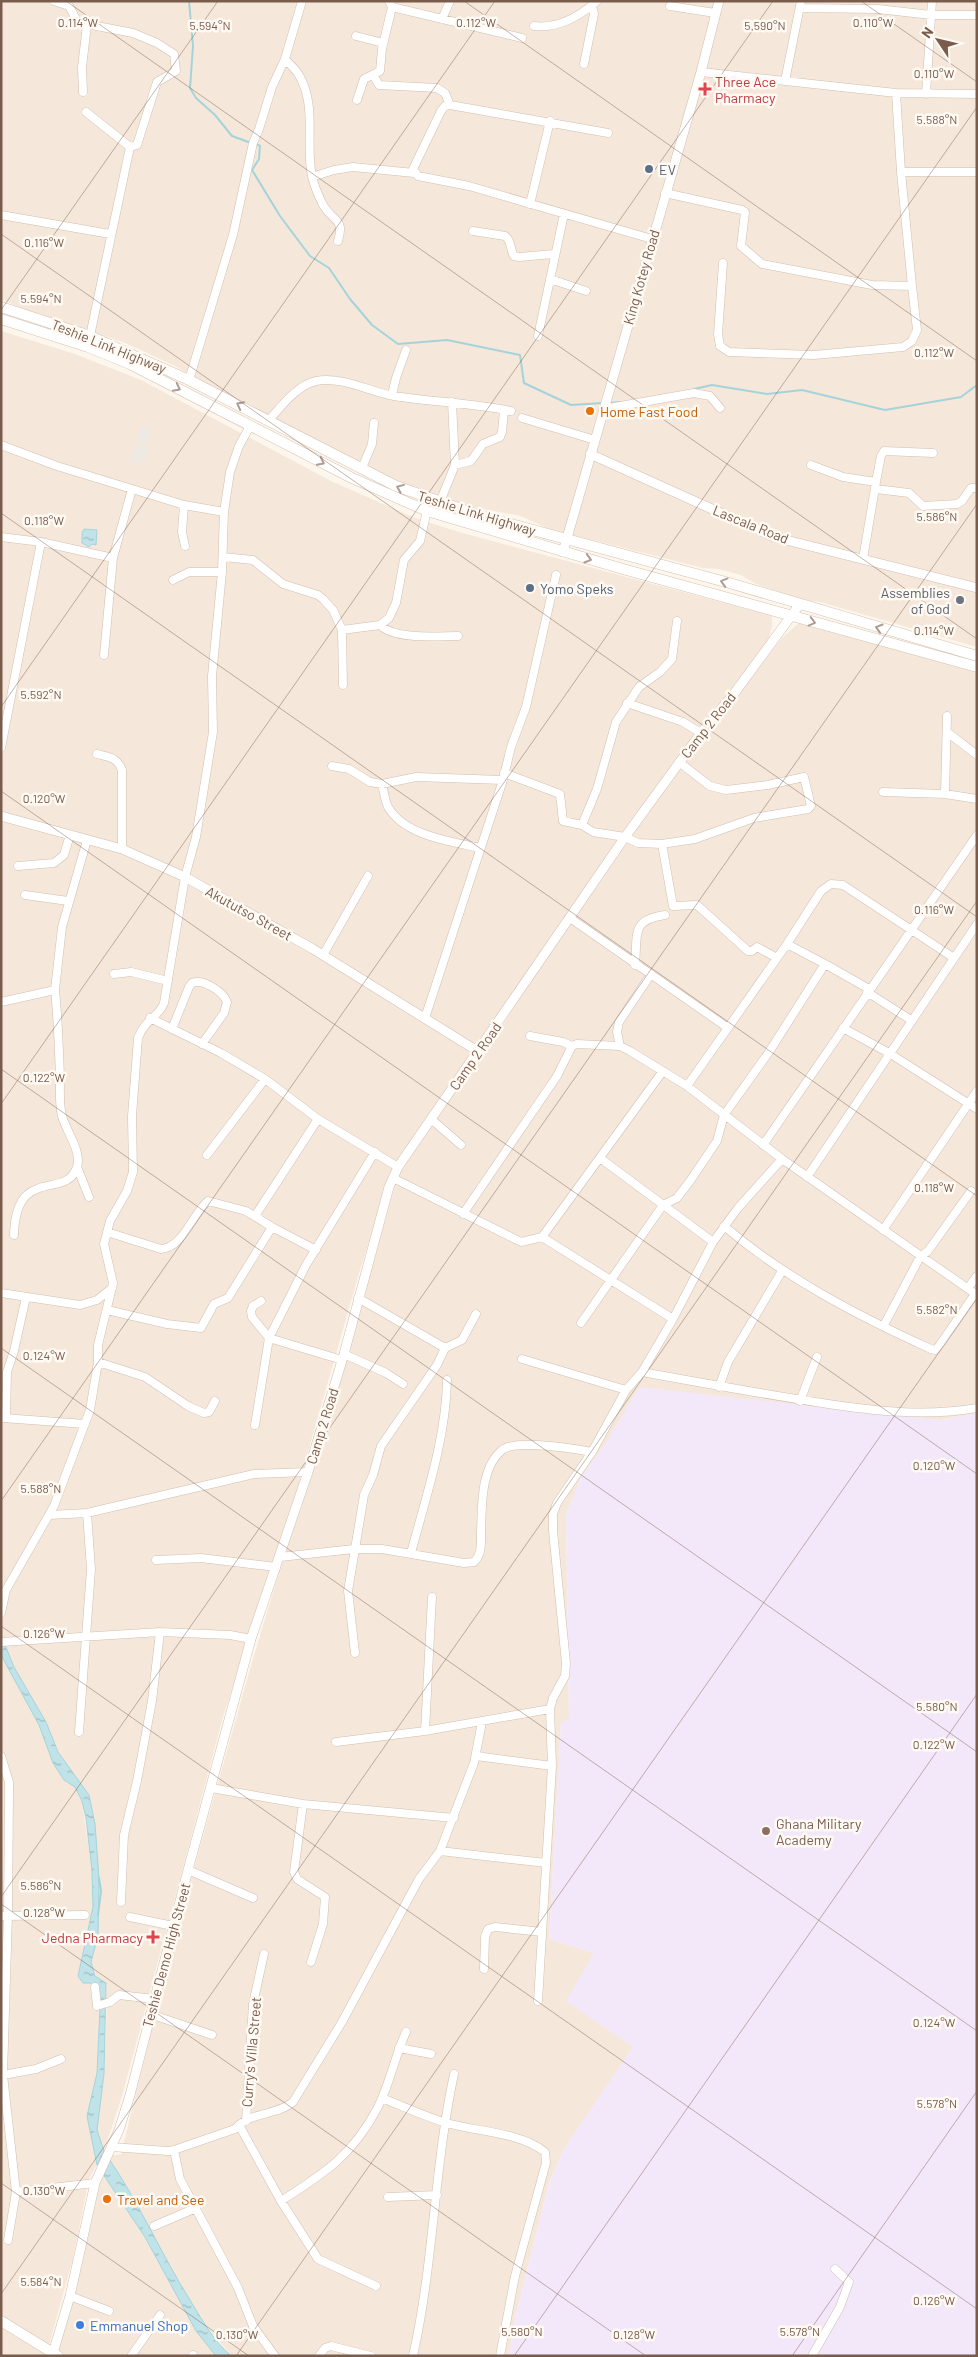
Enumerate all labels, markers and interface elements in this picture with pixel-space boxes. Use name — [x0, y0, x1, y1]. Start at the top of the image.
text: 0.114°W — [58, 15, 99, 29]
text: 0.112°W — [456, 15, 497, 29]
text: 0.110°W — [853, 15, 894, 29]
north arrow — [913, 15, 963, 65]
text: 5.594°N — [189, 18, 231, 32]
text: 5.590°N — [744, 18, 786, 32]
text: N — [917, 24, 937, 41]
text: 0.110°W — [914, 66, 955, 80]
place label: Three Ace Pharmacy — [715, 73, 776, 106]
marker: Three Ace Pharmacy — [699, 83, 711, 95]
text: 5.588°N — [917, 112, 957, 126]
place label: EV — [659, 161, 676, 178]
marker: EV — [643, 163, 655, 175]
street label: King Kotey Road — [619, 227, 663, 327]
text: 0.116°W — [24, 235, 64, 249]
text: 5.594°N — [20, 291, 62, 305]
street label: Teshie Link Highway — [49, 315, 169, 377]
text: 0.112°W — [914, 345, 955, 359]
one-way arrow — [171, 382, 180, 392]
one-way arrow — [236, 401, 245, 411]
place label: Home Fast Food — [600, 403, 698, 420]
marker: Home Fast Food — [584, 405, 596, 417]
one-way arrow — [316, 456, 325, 466]
one-way arrow — [396, 483, 405, 494]
street label: Teshie Link Highway — [416, 487, 539, 539]
street label: Lascala Road — [711, 501, 791, 547]
text: 5.586°N — [917, 509, 957, 523]
text: 0.118°W — [24, 513, 64, 527]
one-way arrow — [584, 554, 592, 564]
one-way arrow — [720, 577, 728, 587]
place label: Yomo Speks — [540, 580, 614, 597]
marker: Yomo Speks — [524, 582, 536, 594]
place label: Assemblies of God — [881, 584, 950, 617]
marker: Assemblies of God — [954, 594, 966, 606]
one-way arrow — [808, 616, 816, 626]
text: 0.114°W — [914, 623, 955, 637]
one-way arrow — [876, 624, 884, 634]
text: 5.592°N — [20, 687, 62, 701]
street label: Camp 2 Road — [677, 689, 739, 761]
text: 0.120°W — [23, 791, 66, 805]
street label: Akututso Street — [203, 882, 295, 944]
text: 0.116°W — [914, 902, 954, 916]
street label: Camp 2 Road — [445, 1019, 505, 1093]
text: 0.122°W — [23, 1070, 66, 1084]
text: 0.118°W — [914, 1180, 954, 1194]
text: 5.582°N — [916, 1302, 958, 1316]
text: 0.124°W — [23, 1348, 66, 1362]
street label: Camp 2 Road — [302, 1386, 342, 1466]
text: 0.120°W — [913, 1458, 956, 1472]
text: 5.588°N — [21, 1481, 61, 1495]
text: 0.126°W — [23, 1626, 65, 1640]
text: 5.580°N — [916, 1699, 958, 1713]
text: 0.122°W — [913, 1737, 956, 1751]
place label: Ghana Military Academy — [776, 1815, 862, 1848]
marker: Ghana Military Academy — [760, 1825, 772, 1837]
text: 5.586°N — [21, 1878, 61, 1892]
street label: Teshie Demo High Street — [138, 1881, 194, 2029]
text: 0.128°W — [23, 1905, 66, 1919]
place label: Jedna Pharmacy — [42, 1929, 144, 1946]
marker: Jedna Pharmacy — [147, 1931, 159, 1943]
street label: Curry's Villa Street — [238, 1996, 264, 2108]
text: 0.124°W — [913, 2015, 956, 2029]
text: 5.578°N — [917, 2096, 957, 2110]
text: 0.130°W — [23, 2183, 66, 2197]
place label: Travel and See — [117, 2191, 204, 2208]
marker: Travel and See — [101, 2193, 113, 2205]
text: 5.584°N — [20, 2274, 62, 2288]
text: 0.126°W — [913, 2293, 955, 2307]
place label: Emmanuel Shop — [90, 2317, 188, 2334]
marker: Emmanuel Shop — [74, 2319, 86, 2331]
text: 5.580°N — [501, 2324, 543, 2338]
text: 5.578°N — [780, 2324, 820, 2338]
text: 0.130°W — [216, 2327, 259, 2341]
text: 0.128°W — [613, 2327, 656, 2341]

